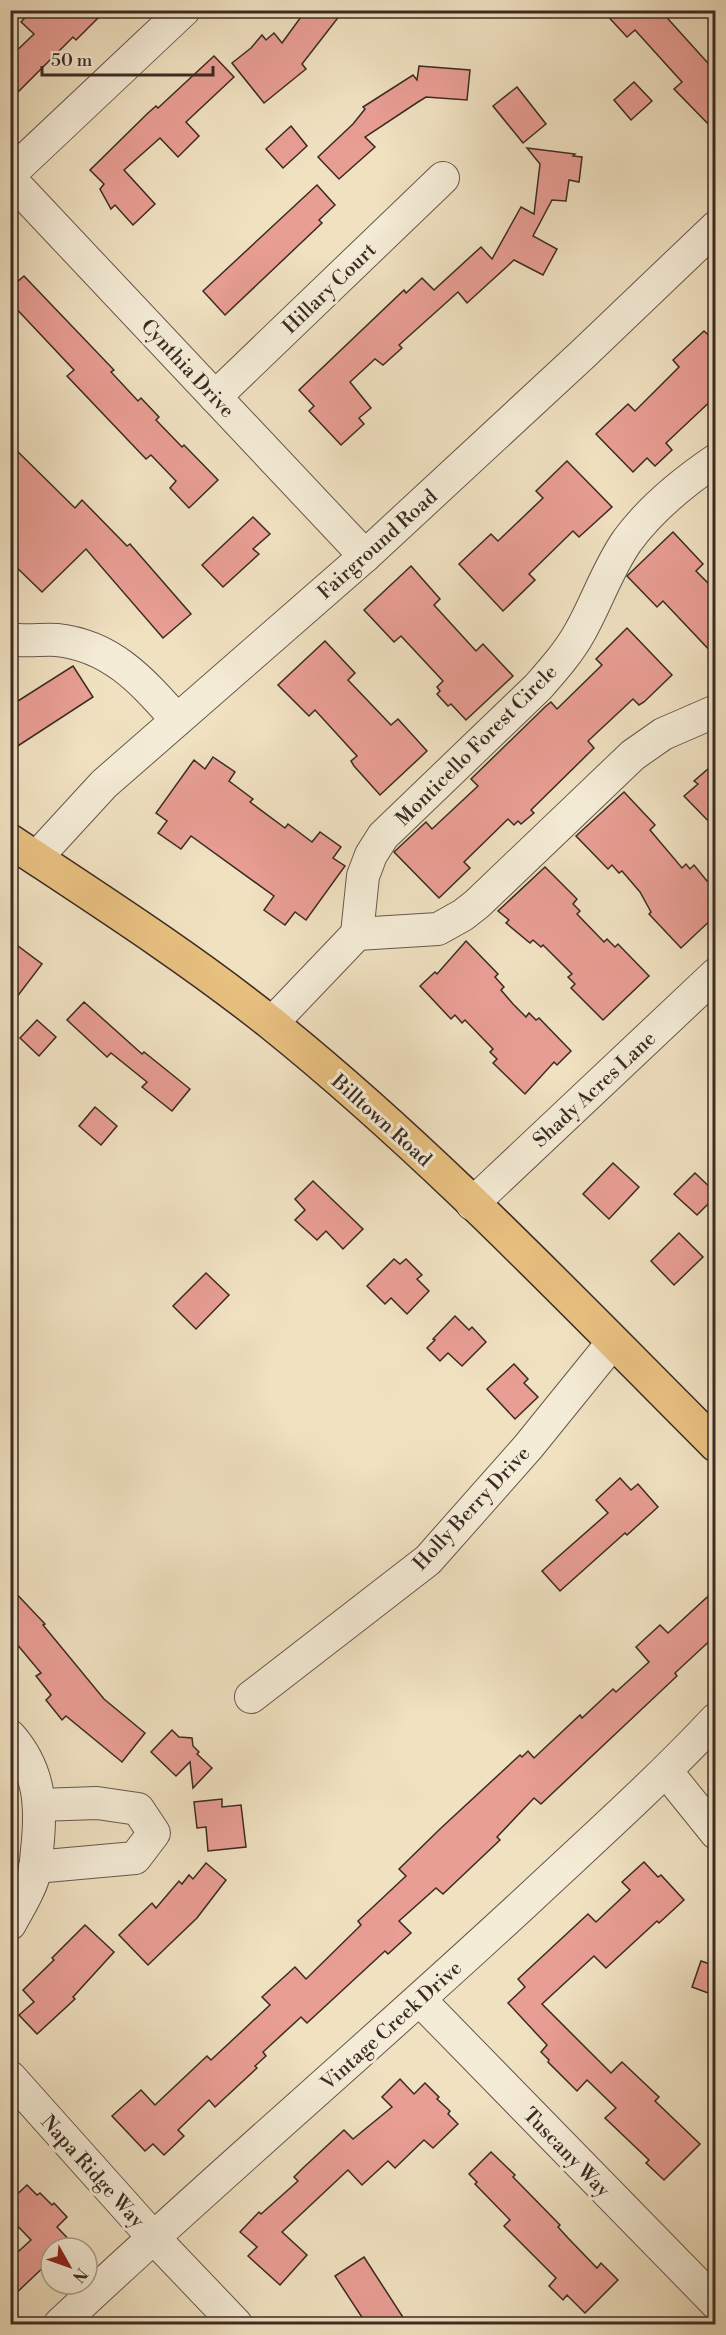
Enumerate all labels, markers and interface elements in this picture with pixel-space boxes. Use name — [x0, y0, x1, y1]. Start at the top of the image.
scale bar — [42, 39, 213, 77]
text: 50 m — [51, 49, 93, 72]
street label: Hillary Court — [278, 238, 382, 340]
street label: Cynthia Drive — [135, 314, 239, 424]
street label: Fairground Road — [313, 484, 444, 606]
street label: Monticello Forest Circle — [391, 660, 563, 832]
street label: Shady Acres Lane — [528, 1027, 662, 1153]
street label: Billtown Road — [325, 1069, 437, 1173]
street label: Holly Berry Drive — [408, 1442, 536, 1576]
street label: Vintage Creek Drive — [315, 1956, 468, 2097]
street label: Tuscany Way — [517, 2103, 615, 2203]
street label: Napa Ridge Way — [35, 2110, 149, 2234]
north arrow — [39, 2236, 99, 2296]
text: N — [68, 2264, 91, 2287]

